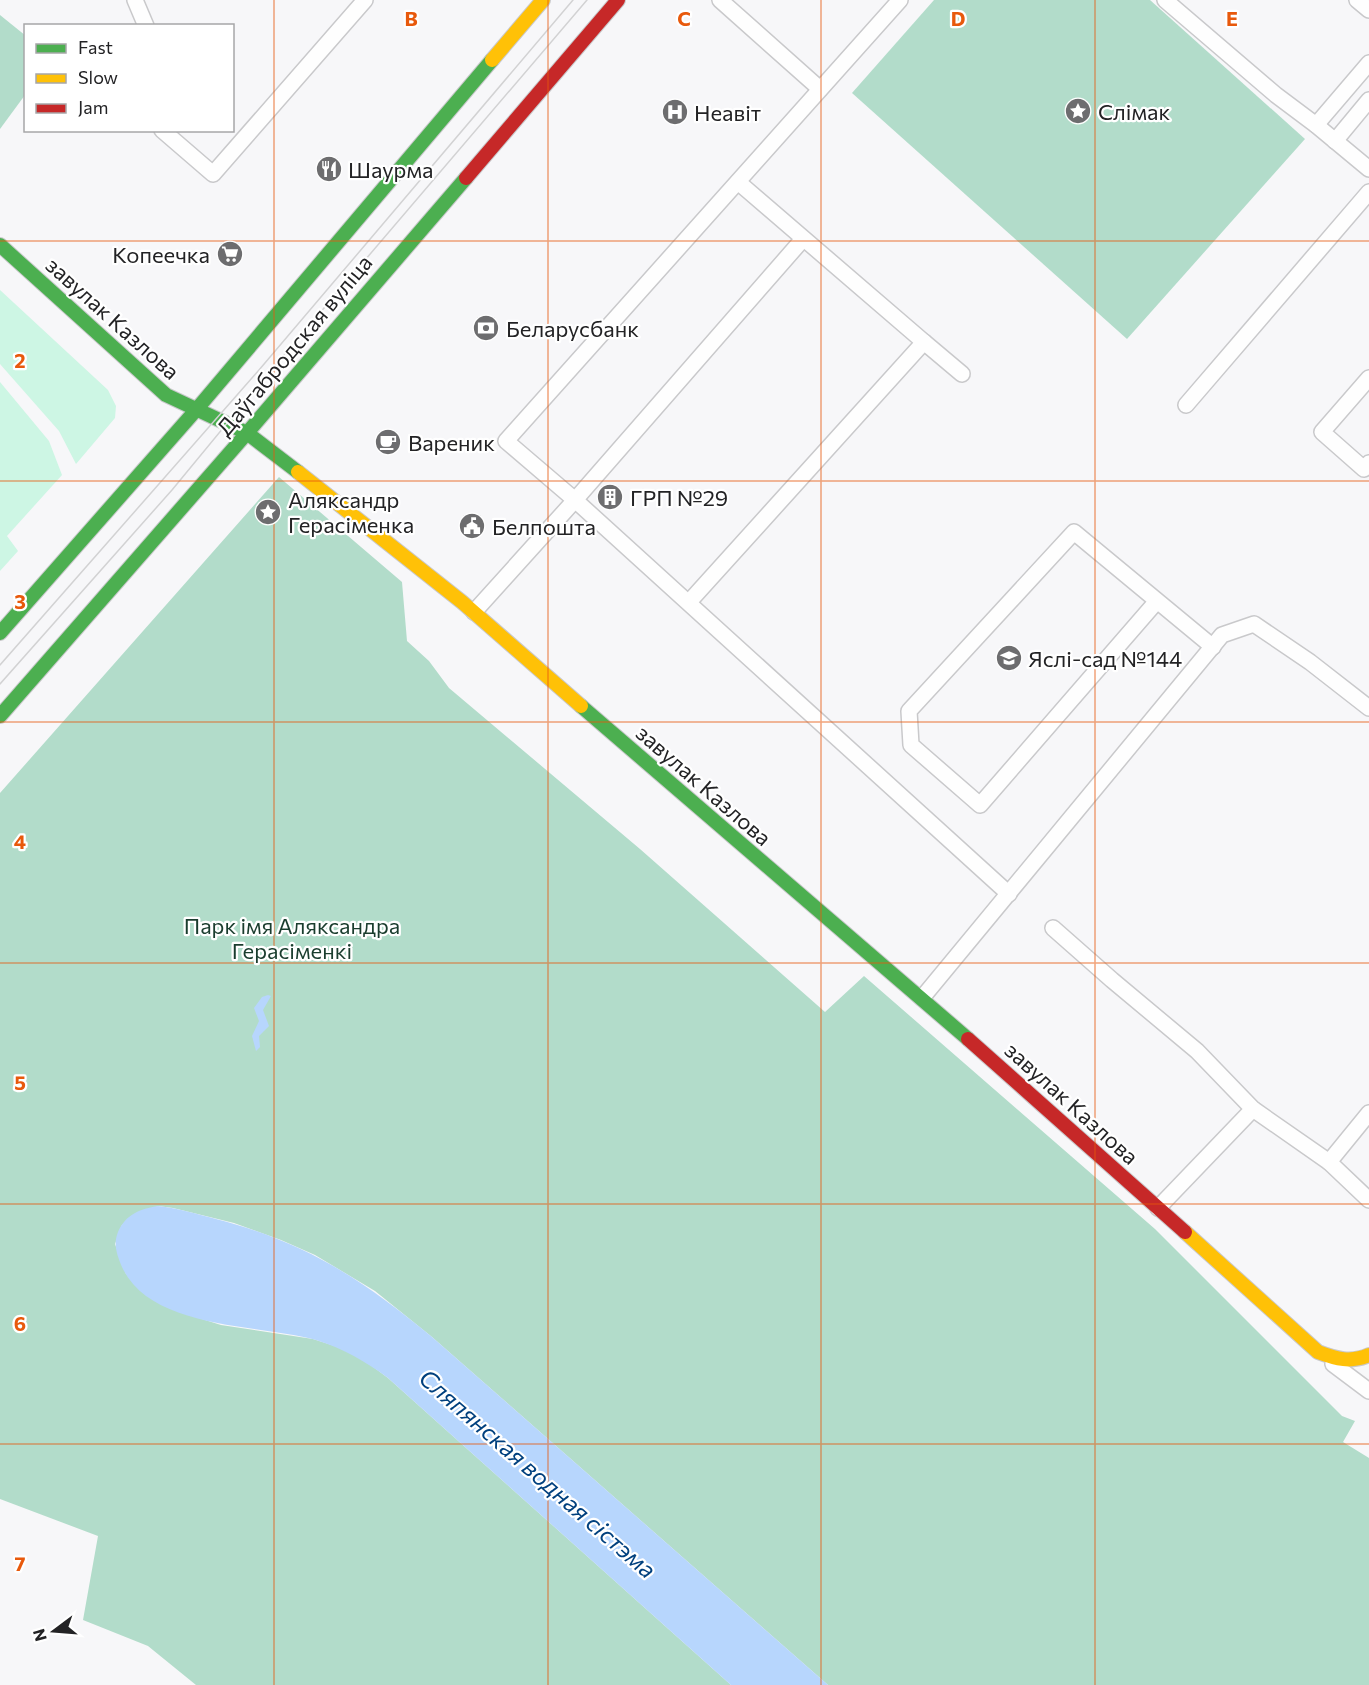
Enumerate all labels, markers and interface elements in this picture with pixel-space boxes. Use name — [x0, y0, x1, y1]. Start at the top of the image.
text: B — [404, 6, 418, 30]
text: C — [677, 6, 691, 30]
text: D — [951, 6, 965, 30]
text: E — [1226, 6, 1238, 30]
legend — [24, 24, 234, 132]
text: Fast — [78, 36, 113, 58]
text: Slow — [78, 66, 118, 88]
text: Jam — [78, 96, 108, 118]
place icon: Слімак — [1063, 96, 1093, 126]
hospital icon: Неавіт — [660, 97, 690, 127]
place label: Слімак — [1098, 98, 1170, 125]
place label: Неавіт — [694, 99, 761, 126]
restaurant icon: Шаурма — [314, 154, 344, 184]
place label: Шаурма — [348, 156, 433, 183]
supermarket icon: Копеечка — [215, 239, 245, 269]
place label: Копеечка — [112, 241, 210, 268]
street label: Даўгабродская вуліца — [211, 249, 377, 441]
street label: завулак Казлова — [41, 251, 185, 385]
bank icon: Беларусбанк — [471, 313, 501, 343]
place label: Беларусбанк — [506, 315, 639, 342]
text: 2 — [14, 348, 26, 372]
cafe icon: Вареник — [373, 427, 403, 457]
place label: Вареник — [408, 429, 495, 456]
building icon: ГРП №29 — [595, 482, 625, 512]
place label: ГРП №29 — [630, 484, 728, 511]
place label: Аляксандр Герасіменка — [288, 486, 414, 538]
place icon: Аляксандр Герасіменка — [253, 497, 283, 527]
public building icon: Белпошта — [457, 511, 487, 541]
place label: Белпошта — [492, 513, 596, 540]
text: 3 — [14, 589, 26, 613]
school or university icon: Яслі-сад №144 — [994, 643, 1024, 673]
place label: Яслі-сад №144 — [1028, 645, 1182, 672]
street label: завулак Казлова — [631, 719, 777, 851]
text: 4 — [14, 829, 26, 853]
park label: Парк імя Аляксандра Герасіменкі — [184, 912, 400, 964]
street label: завулак Казлова — [1000, 1036, 1144, 1170]
text: 5 — [14, 1070, 26, 1094]
text: 6 — [14, 1311, 26, 1335]
water label: Сляпянская водная сістэма — [414, 1362, 662, 1584]
text: 7 — [15, 1551, 26, 1575]
north arrow — [24, 1601, 84, 1661]
text: N — [28, 1627, 50, 1644]

